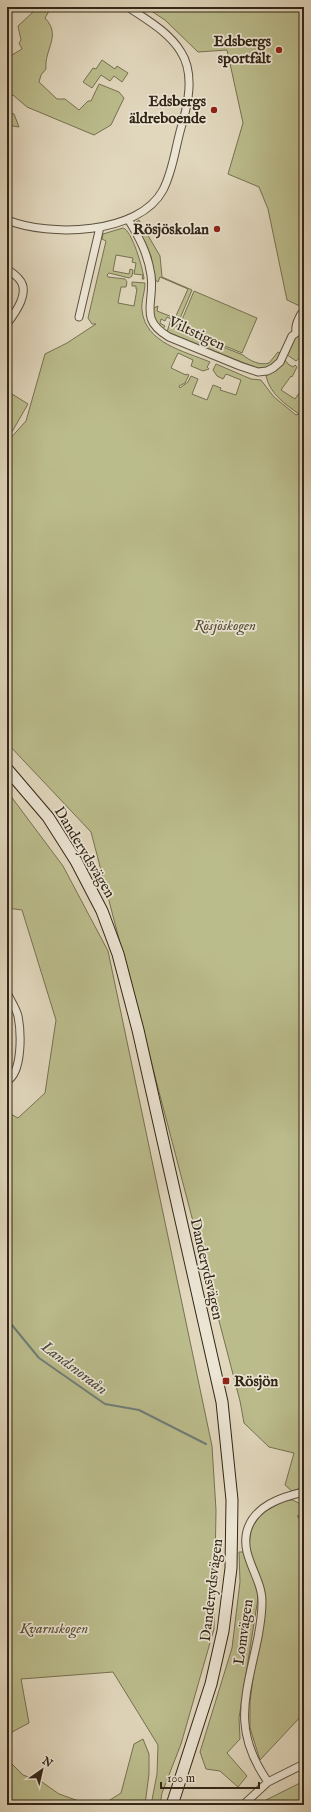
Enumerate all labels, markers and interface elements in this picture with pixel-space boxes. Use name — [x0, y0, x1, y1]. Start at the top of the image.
place label: Edsbergs sportfält — [214, 32, 272, 68]
marker: Edsbergs sportfält — [274, 45, 284, 55]
place label: Edsbergs äldreboende — [129, 92, 207, 128]
marker: Edsbergs äldreboende — [209, 105, 219, 115]
place label: Rösjöskolan — [133, 220, 209, 239]
marker: Rösjöskolan — [212, 224, 222, 234]
street label: Viltstigen — [164, 312, 228, 355]
park label: Rösjöskogen — [194, 616, 256, 636]
street label: Danderydsvägen — [50, 803, 119, 901]
street label: Danderydsvägen — [186, 1217, 227, 1322]
water label: Landsnoraån — [36, 1337, 111, 1400]
place label: Rösjön — [234, 1372, 278, 1391]
marker: Rösjön — [221, 1376, 231, 1386]
street label: Danderydsvägen — [196, 1538, 227, 1643]
street label: Lomvägen — [229, 1598, 258, 1666]
park label: Kvarnskogen — [19, 1619, 88, 1639]
north arrow — [22, 1750, 62, 1790]
text: N — [38, 1754, 55, 1771]
scale bar — [161, 1764, 259, 1790]
text: 100 m — [167, 1771, 195, 1786]

